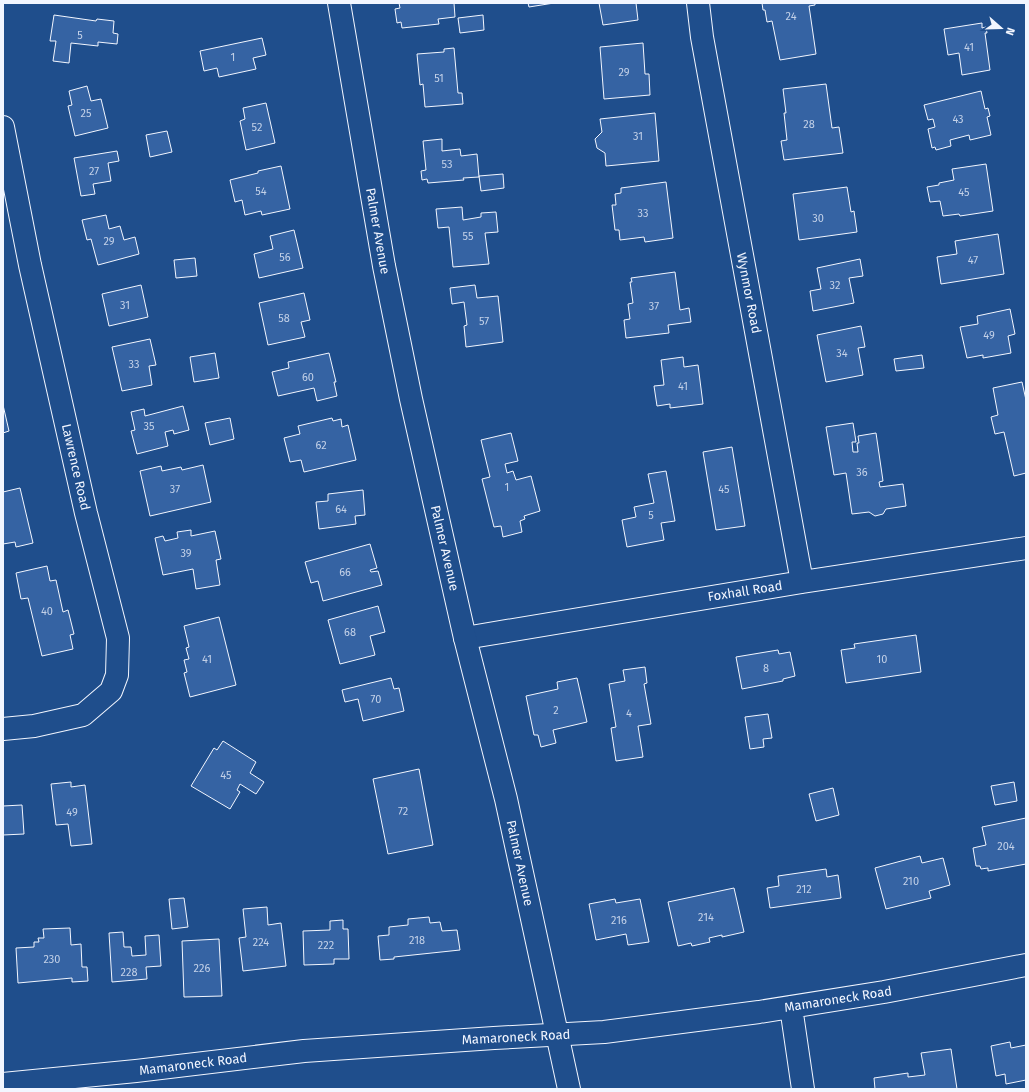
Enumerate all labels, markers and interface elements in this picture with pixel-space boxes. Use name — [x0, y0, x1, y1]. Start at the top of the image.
north arrow — [981, 8, 1021, 48]
house number: 24 — [786, 10, 797, 23]
text: N — [1003, 26, 1017, 37]
house number: 5 — [77, 29, 83, 42]
house number: 41 — [964, 41, 974, 54]
house number: 1 — [231, 51, 235, 64]
house number: 29 — [618, 66, 630, 79]
house number: 51 — [434, 72, 444, 85]
house number: 25 — [81, 107, 92, 120]
house number: 43 — [952, 113, 964, 126]
house number: 28 — [803, 118, 815, 131]
house number: 52 — [252, 121, 262, 134]
house number: 31 — [633, 130, 643, 143]
house number: 53 — [442, 158, 452, 171]
house number: 27 — [89, 165, 99, 178]
house number: 54 — [255, 185, 267, 198]
house number: 45 — [958, 186, 970, 199]
street label: Palmer Avenue — [363, 187, 393, 275]
house number: 33 — [638, 207, 648, 220]
house number: 30 — [812, 212, 824, 225]
house number: 55 — [463, 230, 474, 243]
house number: 29 — [103, 235, 115, 248]
house number: 56 — [279, 251, 291, 264]
street label: Wynmor Road — [734, 251, 764, 335]
house number: 47 — [968, 254, 978, 267]
house number: 32 — [830, 279, 840, 292]
house number: 31 — [120, 299, 130, 312]
house number: 37 — [649, 300, 659, 313]
house number: 58 — [278, 312, 290, 325]
house number: 57 — [479, 315, 489, 328]
house number: 49 — [983, 329, 995, 342]
house number: 34 — [836, 347, 848, 360]
house number: 33 — [129, 358, 139, 371]
house number: 60 — [302, 371, 314, 384]
house number: 41 — [678, 380, 688, 393]
house number: 35 — [144, 420, 155, 433]
street label: Lawrence Road — [59, 422, 93, 512]
house number: 62 — [315, 439, 327, 452]
house number: 36 — [856, 466, 868, 479]
house number: 1 — [505, 481, 509, 494]
house number: 37 — [170, 483, 180, 496]
house number: 45 — [718, 483, 730, 496]
house number: 64 — [335, 503, 347, 516]
street label: Palmer Avenue — [428, 504, 462, 592]
house number: 5 — [648, 509, 654, 522]
house number: 39 — [180, 547, 192, 560]
house number: 66 — [339, 566, 351, 579]
street label: Foxhall Road — [707, 578, 783, 604]
house number: 40 — [41, 605, 53, 618]
house number: 68 — [344, 626, 356, 639]
house number: 41 — [202, 653, 212, 666]
house number: 10 — [877, 653, 887, 666]
house number: 8 — [763, 662, 769, 675]
house number: 70 — [371, 693, 381, 706]
house number: 2 — [553, 704, 559, 717]
house number: 4 — [626, 707, 632, 720]
house number: 45 — [220, 769, 232, 782]
house number: 72 — [398, 805, 408, 818]
house number: 49 — [66, 806, 78, 819]
street label: Palmer Avenue — [504, 819, 536, 907]
house number: 204 — [997, 840, 1015, 853]
house number: 210 — [903, 875, 919, 888]
house number: 212 — [796, 883, 812, 896]
house number: 214 — [698, 911, 714, 924]
house number: 216 — [611, 914, 627, 927]
house number: 218 — [409, 934, 425, 947]
house number: 224 — [253, 936, 269, 949]
house number: 222 — [318, 939, 334, 952]
house number: 230 — [43, 953, 61, 966]
house number: 226 — [194, 962, 211, 975]
house number: 228 — [121, 966, 137, 979]
street label: Mamaroneck Road — [783, 983, 893, 1015]
street label: Mamaroneck Road — [461, 1027, 571, 1047]
street label: Mamaroneck Road — [138, 1050, 248, 1078]

